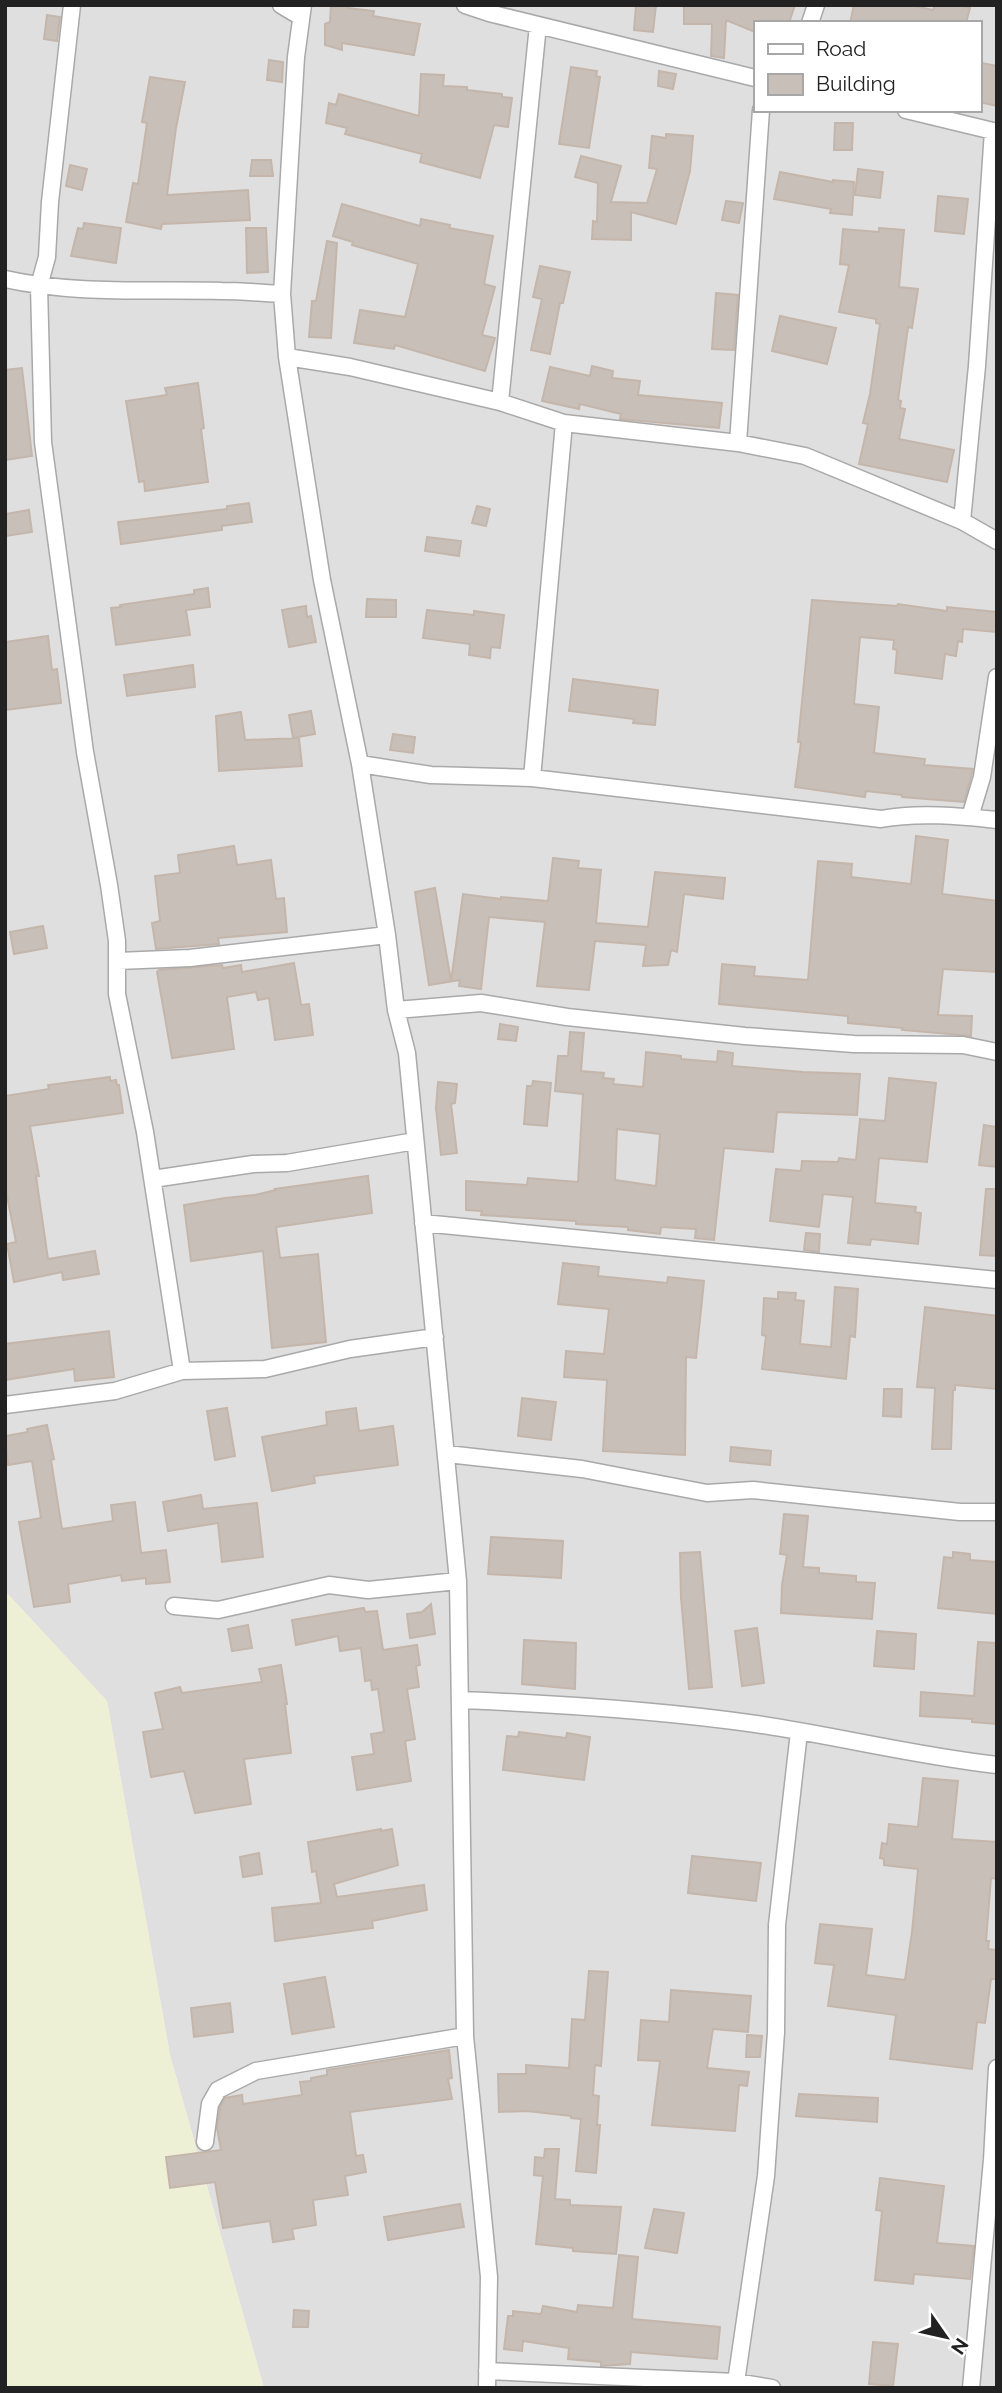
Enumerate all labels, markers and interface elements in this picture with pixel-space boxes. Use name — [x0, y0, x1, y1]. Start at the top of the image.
legend — [754, 21, 981, 112]
text: Road — [816, 36, 866, 61]
text: Building — [816, 71, 896, 96]
north arrow — [911, 2302, 981, 2372]
text: N — [947, 2334, 973, 2359]

